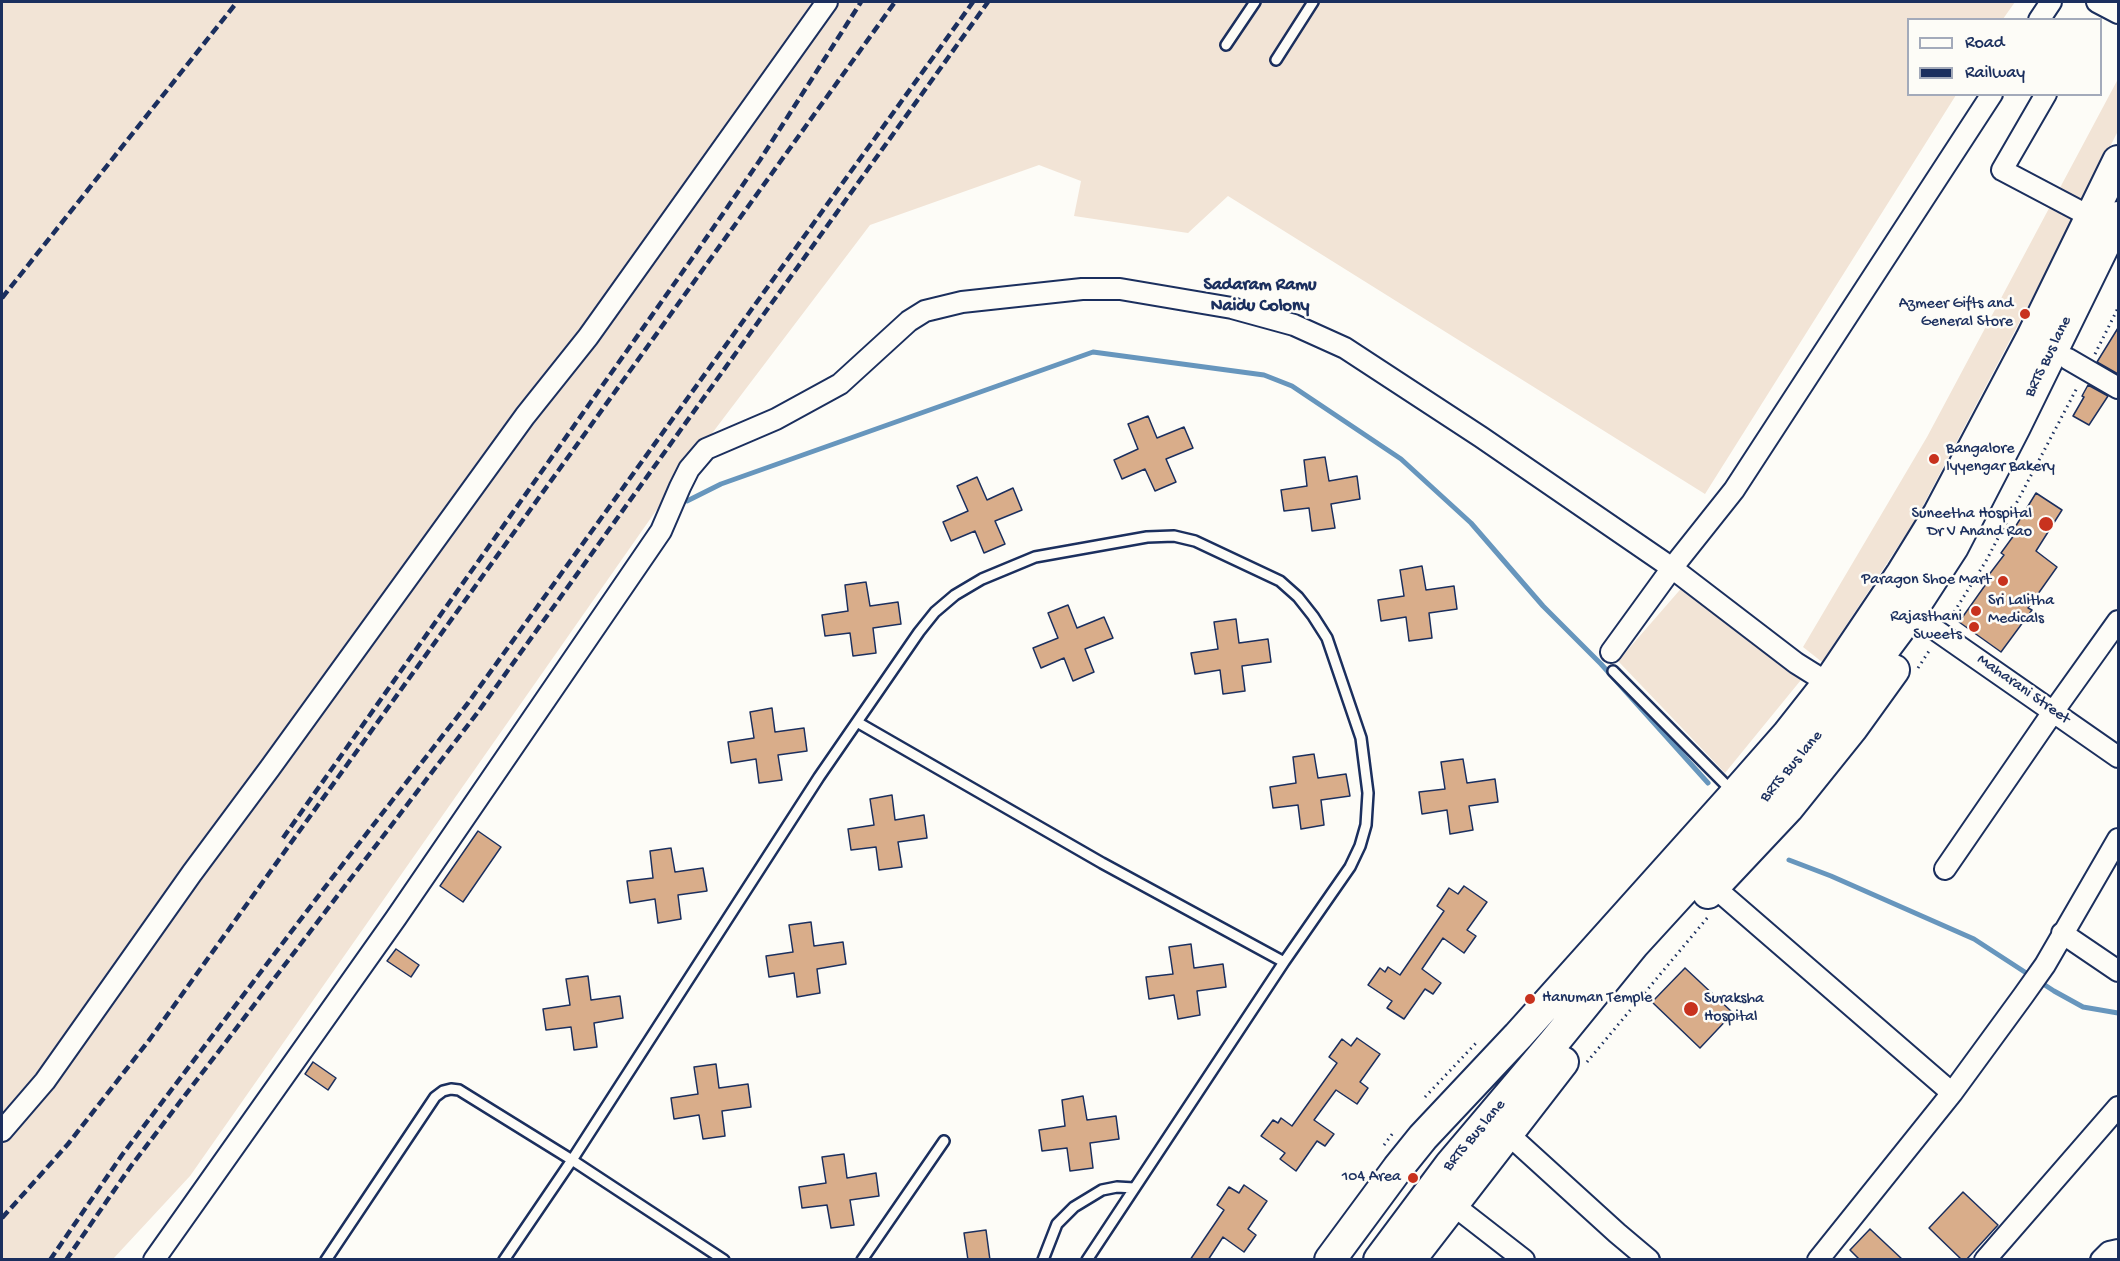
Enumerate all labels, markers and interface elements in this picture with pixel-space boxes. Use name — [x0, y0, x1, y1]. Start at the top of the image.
legend — [1907, 18, 2102, 96]
text: Road — [1965, 33, 2004, 54]
text: Railway — [1965, 63, 2025, 84]
district label: Sadaram Ramu Naidu Colony — [1204, 275, 1316, 318]
place label: Azmeer Gifts and General Store — [1899, 295, 2013, 333]
marker: Azmeer Gifts and General Store — [2018, 307, 2032, 321]
street label: BRTS Bus lane — [2021, 313, 2077, 401]
place label: Bangalore Iyyengar Bakery — [1946, 440, 2055, 478]
marker: Bangalore Iyyengar Bakery — [1927, 452, 1941, 466]
place label: Suneetha Hospital Dr V Anand Rao — [1912, 505, 2032, 543]
marker: Suneetha Hospital Dr V Anand Rao — [2037, 515, 2055, 533]
place label: Paragon Shoe Mart — [1861, 571, 1991, 591]
marker: Paragon Shoe Mart — [1996, 574, 2010, 588]
place label: Sri Lalitha Medicals — [1988, 592, 2054, 630]
marker: Sri Lalitha Medicals — [1969, 604, 1983, 618]
place label: Rajasthani Sweets — [1890, 608, 1962, 646]
marker: Rajasthani Sweets — [1967, 620, 1981, 634]
street label: Maharani Street — [1973, 651, 2073, 729]
street label: BRTS Bus lane — [1757, 727, 1827, 807]
place label: Hanuman Temple — [1542, 989, 1652, 1009]
place label: Suraksha Hospital — [1704, 990, 1764, 1028]
marker: Hanuman Temple — [1523, 992, 1537, 1006]
marker: Suraksha Hospital — [1682, 1000, 1700, 1018]
street label: BRTS Bus lane — [1440, 1096, 1510, 1176]
place label: 104 Area — [1342, 1168, 1401, 1188]
marker: 104 Area — [1406, 1171, 1420, 1185]

